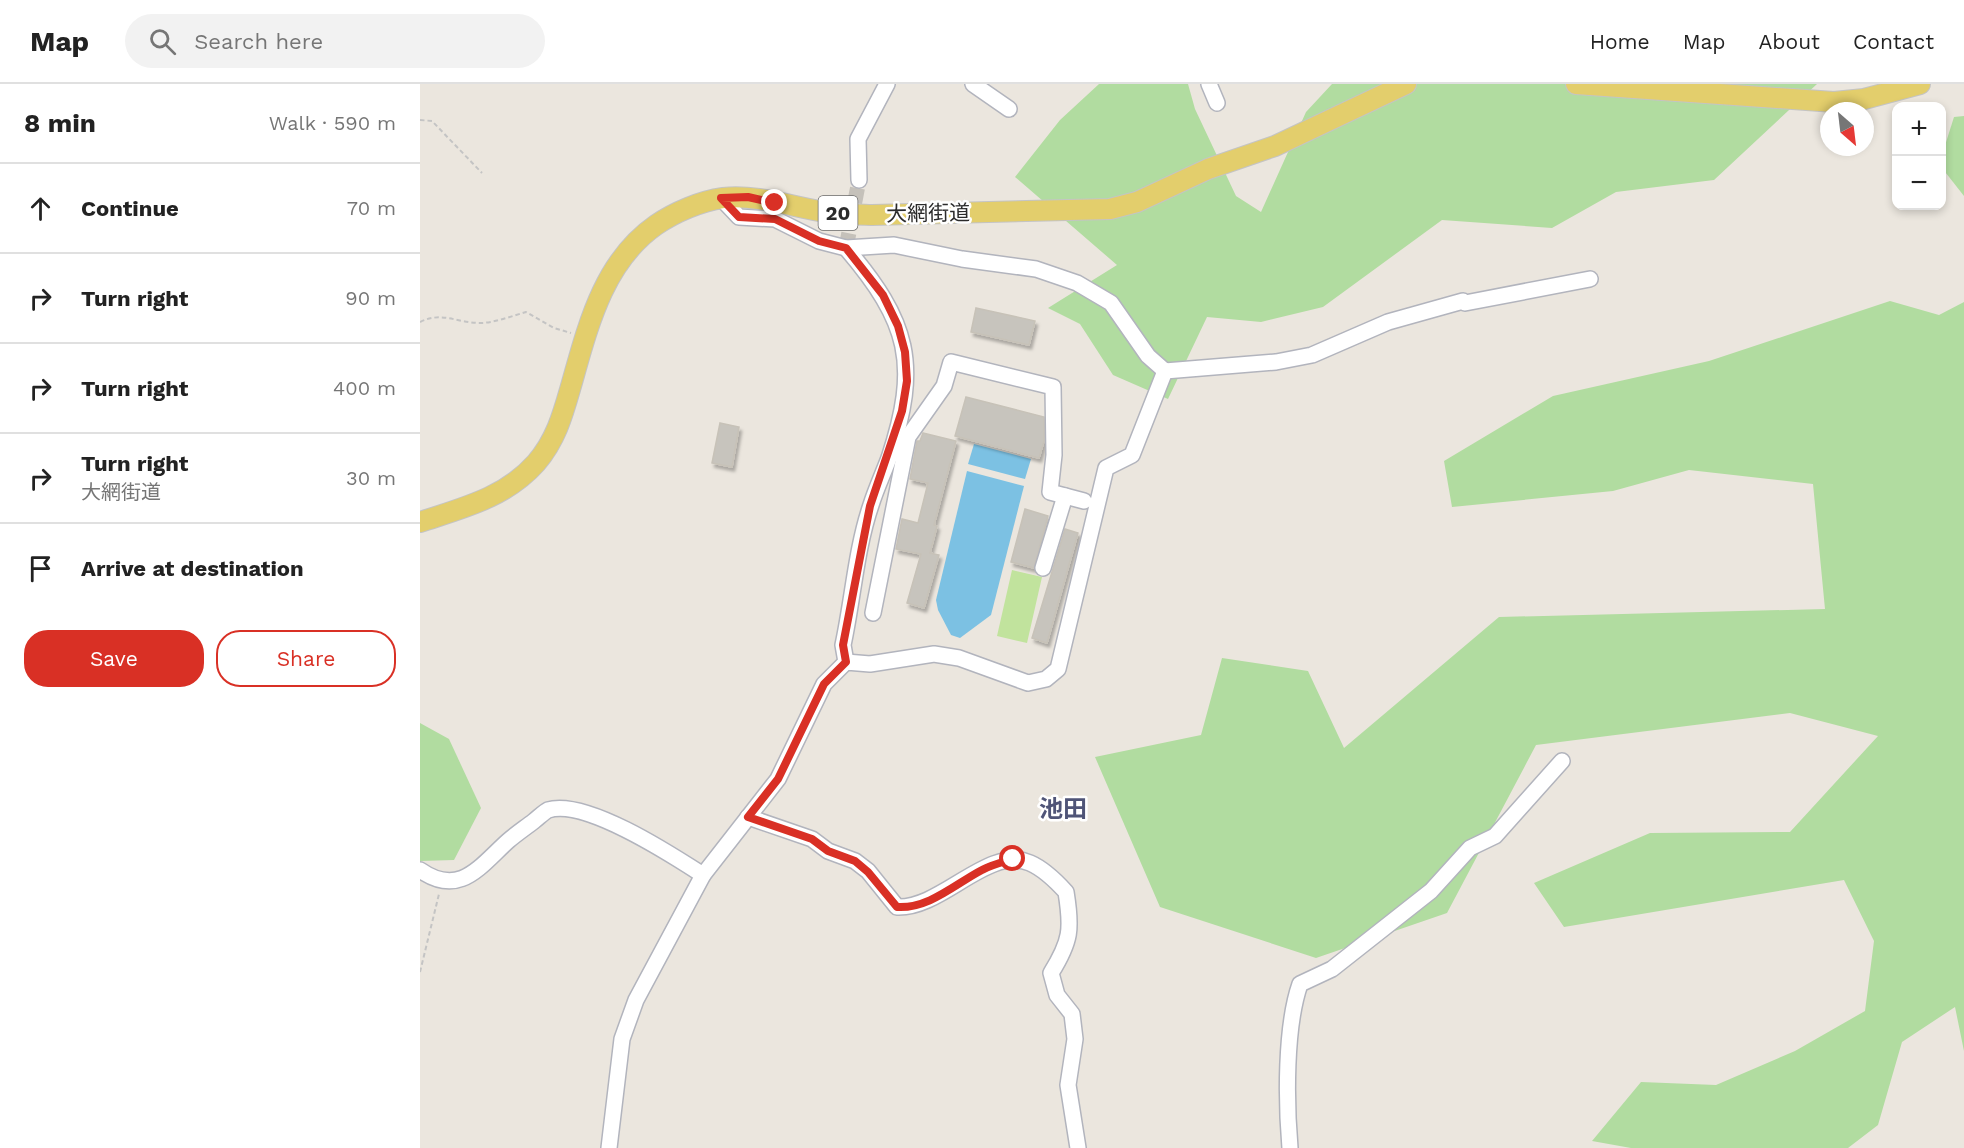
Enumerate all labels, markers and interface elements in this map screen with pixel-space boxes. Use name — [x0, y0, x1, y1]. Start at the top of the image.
search box — [125, 14, 545, 68]
text: Map — [30, 25, 89, 58]
icon: search — [146, 25, 179, 58]
text: Search here — [194, 29, 323, 54]
text: Home — [1590, 29, 1650, 54]
text: Map — [1683, 29, 1726, 54]
text: About — [1759, 29, 1820, 54]
text: Contact — [1853, 29, 1934, 54]
north arrow — [1820, 102, 1874, 156]
map controls — [1892, 102, 1946, 210]
button: + — [1892, 102, 1946, 156]
text: 8 min — [24, 108, 96, 138]
text: Walk · 590 m — [269, 111, 396, 135]
button: − — [1892, 156, 1946, 210]
route end — [761, 189, 787, 215]
icon: ahead — [24, 192, 57, 225]
text: Continue — [81, 196, 179, 221]
text: 70 m — [347, 196, 396, 220]
road number: 20 — [818, 196, 858, 230]
street label: 大網街道 — [886, 200, 970, 226]
icon: right — [24, 282, 57, 315]
text: Turn right — [81, 286, 188, 311]
text: 90 m — [345, 286, 396, 310]
icon: right — [24, 372, 57, 405]
text: Turn right — [81, 376, 188, 401]
text: 400 m — [333, 376, 396, 400]
text: Turn right — [81, 451, 188, 476]
icon: right — [24, 462, 57, 495]
text: 30 m — [346, 466, 396, 490]
text: 大網街道 — [81, 480, 161, 504]
icon: arrive — [24, 552, 57, 585]
text: Arrive at destination — [81, 556, 304, 581]
button: Save — [24, 630, 204, 687]
button: Share — [216, 630, 396, 687]
district label: 池田 — [1039, 795, 1087, 823]
route start — [999, 845, 1025, 871]

